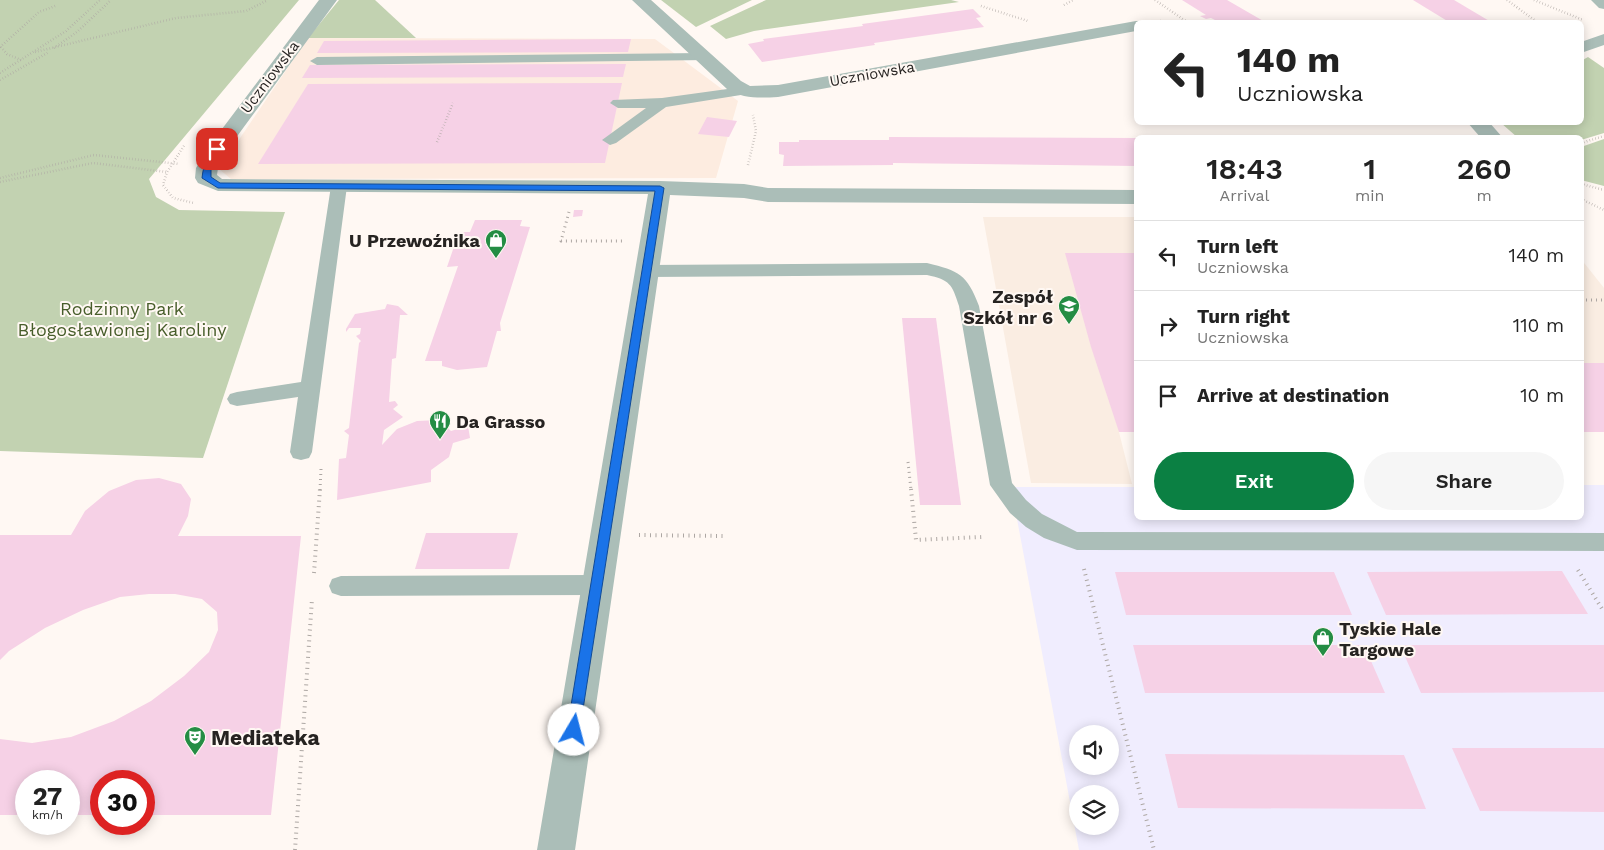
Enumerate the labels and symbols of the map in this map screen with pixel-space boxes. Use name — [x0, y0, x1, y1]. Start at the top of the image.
street label: Uczniowska — [237, 37, 303, 117]
street label: Uczniowska — [828, 58, 916, 90]
pin — [196, 128, 238, 170]
shop icon: U Przewoźnika — [484, 228, 508, 259]
place label: U Przewoźnika — [349, 230, 481, 251]
place label: Zespół Szkół nr 6 — [963, 286, 1053, 328]
school or university icon: Zespół Szkół nr 6 — [1057, 294, 1081, 325]
park label: Rodzinny Park Błogosławionej Karoliny — [18, 298, 227, 340]
restaurant icon: Da Grasso — [428, 409, 452, 440]
place label: Da Grasso — [456, 411, 545, 432]
place label: Tyskie Hale Targowe — [1339, 618, 1441, 660]
shop icon: Tyskie Hale Targowe — [1311, 626, 1335, 657]
position arrow — [547, 703, 599, 755]
theatre icon: Mediateka — [183, 725, 207, 756]
place label: Mediateka — [211, 725, 321, 750]
speed limit sign: 30 — [90, 770, 155, 835]

